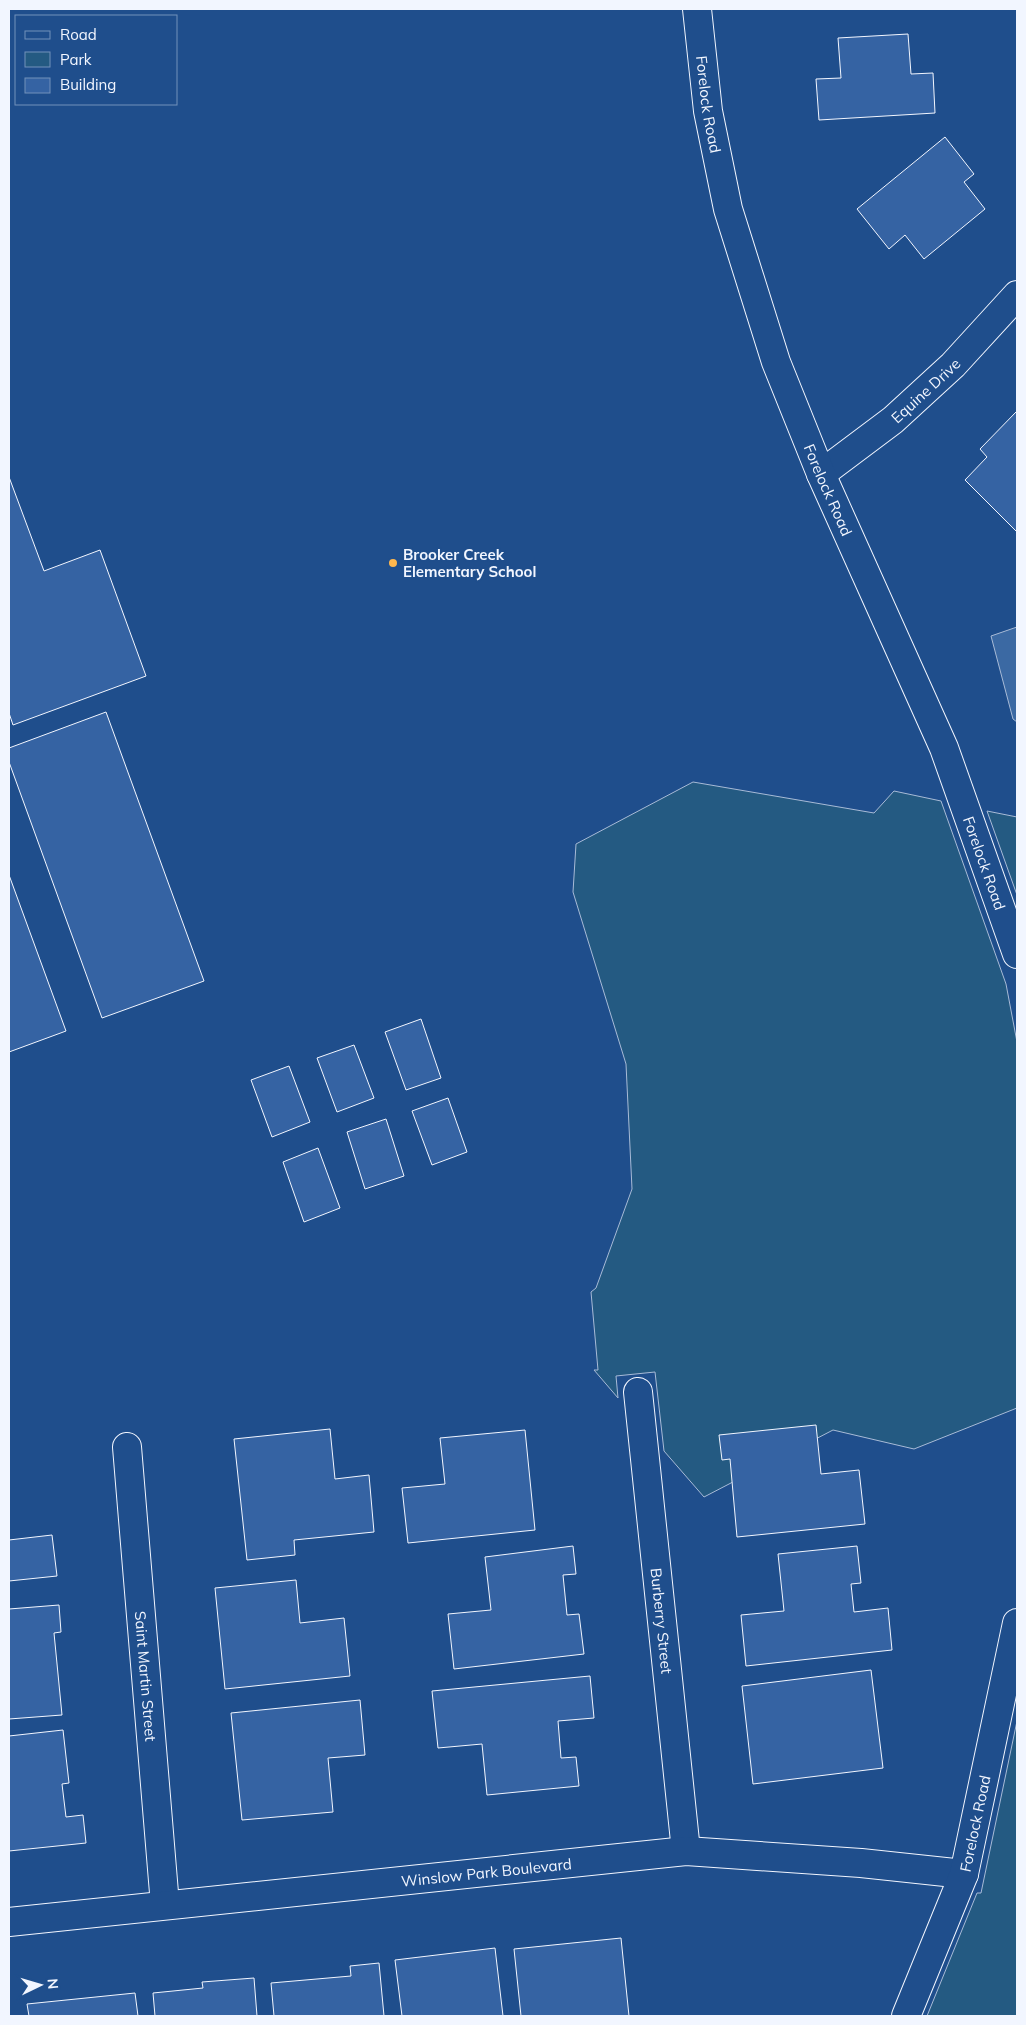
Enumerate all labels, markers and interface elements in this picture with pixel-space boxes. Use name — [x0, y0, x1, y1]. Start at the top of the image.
legend — [15, 15, 178, 105]
text: Road — [60, 25, 97, 44]
text: Park — [60, 50, 92, 69]
street label: Forelock Road — [693, 55, 726, 155]
text: Building — [60, 75, 116, 94]
street label: Equine Drive — [887, 354, 964, 427]
street label: Forelock Road — [800, 441, 857, 539]
place label: Brooker Creek Elementary School — [403, 545, 536, 581]
marker: Brooker Creek Elementary School — [387, 557, 399, 569]
street label: Forelock Road — [959, 813, 1010, 913]
street label: Burberry Street — [647, 1567, 677, 1675]
street label: Saint Martin Street — [131, 1610, 161, 1742]
street label: Forelock Road — [955, 1773, 994, 1874]
street label: Winslow Park Boulevard — [400, 1854, 573, 1890]
north arrow — [15, 1960, 65, 2010]
text: N — [44, 1978, 62, 1990]

